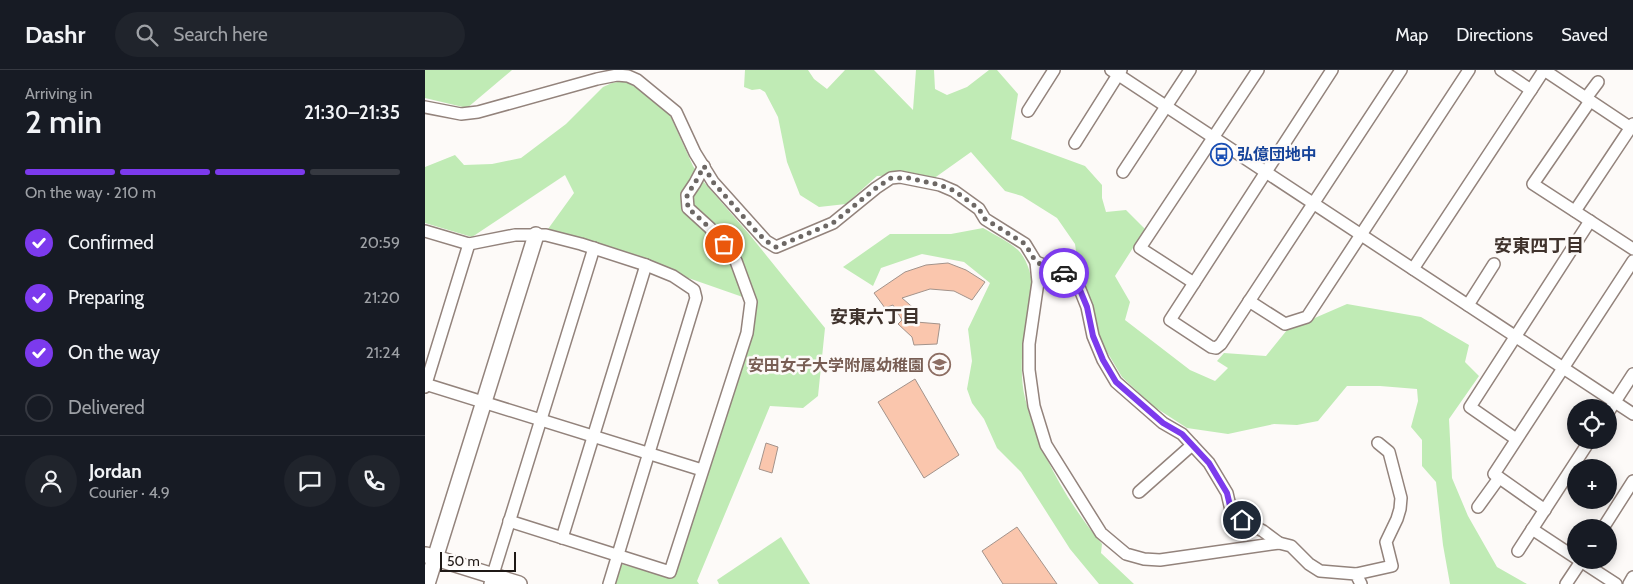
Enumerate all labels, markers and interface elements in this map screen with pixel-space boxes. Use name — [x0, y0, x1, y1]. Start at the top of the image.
search box — [115, 12, 465, 57]
text: Dashr — [25, 20, 85, 49]
icon: search — [133, 21, 161, 49]
text: Search here — [173, 23, 268, 46]
text: Map — [1395, 24, 1428, 46]
text: Directions — [1456, 24, 1533, 46]
text: Saved — [1561, 24, 1608, 46]
text: Arriving in — [25, 84, 92, 103]
text: 21:30–21:35 — [304, 101, 400, 124]
text: 2 min — [25, 102, 102, 141]
bus stop icon: 弘億団地中 — [1209, 142, 1233, 166]
place label: 弘億団地中 — [1237, 145, 1317, 164]
text: On the way · 210 m — [25, 183, 156, 202]
pin — [703, 223, 745, 265]
icon: check — [25, 229, 53, 257]
icon: bag — [710, 230, 738, 258]
text: Confirmed — [68, 231, 154, 254]
text: 20:59 — [359, 233, 400, 252]
district label: 安東四丁目 — [1494, 235, 1584, 257]
courier — [1039, 248, 1089, 298]
icon: car — [1050, 259, 1078, 287]
icon: check — [25, 284, 53, 312]
text: Preparing — [68, 286, 144, 309]
text: 21:20 — [364, 288, 400, 307]
district label: 安東六丁目 — [830, 306, 920, 328]
icon: check — [25, 339, 53, 367]
text: On the way — [68, 341, 160, 364]
text: 21:24 — [365, 343, 400, 362]
school or university icon: 安田女子大学附属幼稚園 — [928, 353, 952, 377]
place label: 安田女子大学附属幼稚園 — [748, 356, 924, 375]
text: Delivered — [68, 396, 145, 419]
map controls — [1567, 399, 1617, 569]
button: locate — [1567, 399, 1617, 449]
button: person — [25, 455, 77, 507]
button: chat — [284, 455, 336, 507]
button: phone — [348, 455, 400, 507]
button: + — [1567, 459, 1617, 509]
text: Jordan — [89, 460, 142, 483]
text: Courier · 4.9 — [89, 483, 170, 502]
pin — [1221, 499, 1263, 541]
icon: home — [1228, 506, 1256, 534]
button: − — [1567, 519, 1617, 569]
scale bar — [440, 549, 516, 572]
text: 50 m — [447, 552, 480, 570]

